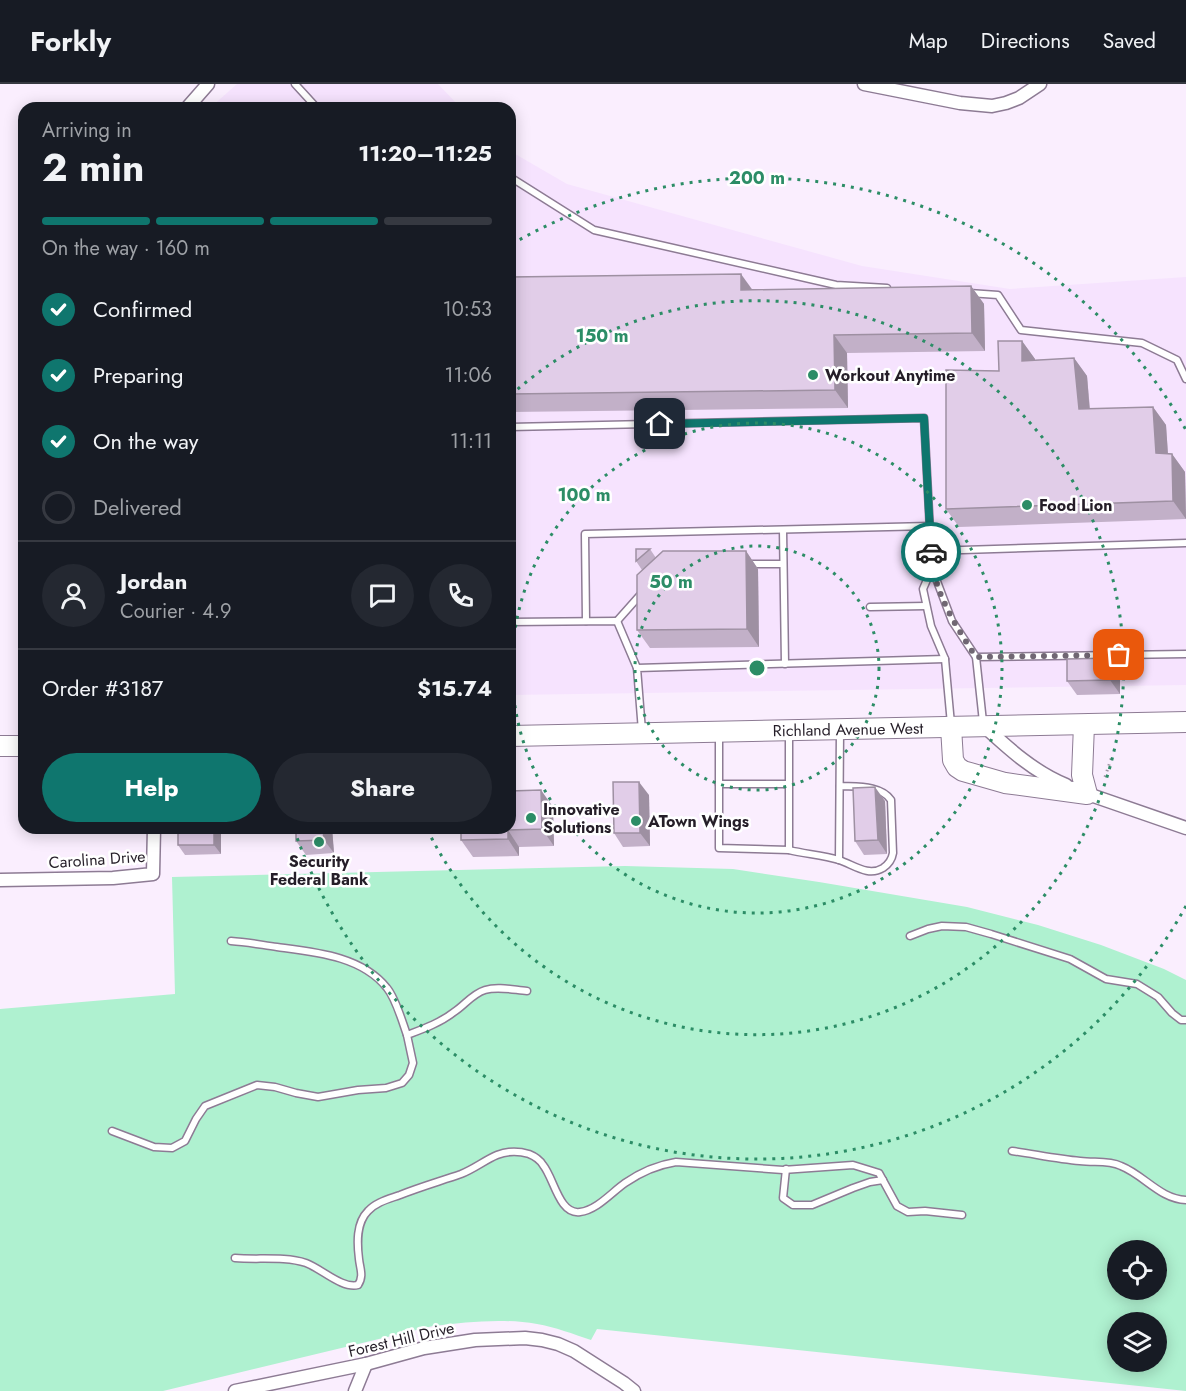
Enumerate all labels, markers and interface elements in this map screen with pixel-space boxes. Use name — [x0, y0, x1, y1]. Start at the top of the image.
text: Forkly — [30, 21, 111, 62]
text: Map — [909, 26, 948, 56]
text: Directions — [981, 26, 1070, 56]
text: Saved — [1103, 26, 1156, 56]
text: Arriving in — [42, 116, 132, 145]
text: 11:20–11:25 — [358, 137, 492, 169]
text: 2 min — [42, 139, 144, 196]
text: 200 m — [729, 165, 785, 191]
text: On the way · 160 m — [42, 234, 210, 263]
icon: check — [42, 293, 75, 326]
text: Confirmed — [93, 293, 192, 325]
text: 10:53 — [443, 295, 492, 324]
text: 150 m — [576, 323, 628, 349]
icon: check — [42, 359, 75, 392]
text: Preparing — [93, 359, 184, 391]
text: 11:06 — [444, 361, 492, 390]
place label: Workout Anytime — [825, 364, 955, 387]
marker: Workout Anytime — [806, 368, 820, 382]
pin — [634, 398, 685, 449]
icon: home — [643, 407, 676, 440]
icon: check — [42, 425, 75, 458]
text: On the way — [93, 425, 198, 457]
text: 11:11 — [450, 427, 492, 456]
text: 100 m — [557, 482, 611, 508]
text: Delivered — [93, 491, 182, 523]
place label: Food Lion — [1039, 494, 1112, 517]
marker: Food Lion — [1020, 498, 1034, 512]
courier — [901, 522, 961, 582]
icon: car — [915, 536, 948, 569]
button: person — [42, 564, 105, 627]
button: chat — [351, 564, 414, 627]
button: phone — [429, 564, 492, 627]
text: Jordan — [120, 565, 187, 597]
text: 50 m — [649, 569, 693, 595]
text: Courier · 4.9 — [120, 597, 232, 626]
pin — [1093, 629, 1144, 680]
icon: bag — [1102, 638, 1135, 671]
centre of rings — [747, 658, 767, 678]
text: Order #3187 — [42, 672, 163, 704]
text: $15.74 — [417, 672, 492, 704]
street label: Richland Avenue West — [773, 717, 924, 742]
button: Help — [42, 753, 261, 822]
button: Share — [273, 753, 492, 822]
place label: Innovative Solutions — [543, 798, 620, 839]
place label: ATown Wings — [647, 810, 749, 833]
marker: Innovative Solutions — [524, 811, 538, 825]
marker: ATown Wings — [629, 814, 643, 828]
marker: Security Federal Bank — [312, 835, 326, 849]
street label: Carolina Drive — [48, 845, 146, 874]
place label: Security Federal Bank — [270, 850, 369, 891]
map controls — [1107, 1240, 1167, 1372]
button: locate — [1107, 1240, 1167, 1300]
button: layers — [1107, 1312, 1167, 1372]
street label: Forest Hill Drive — [346, 1316, 456, 1363]

